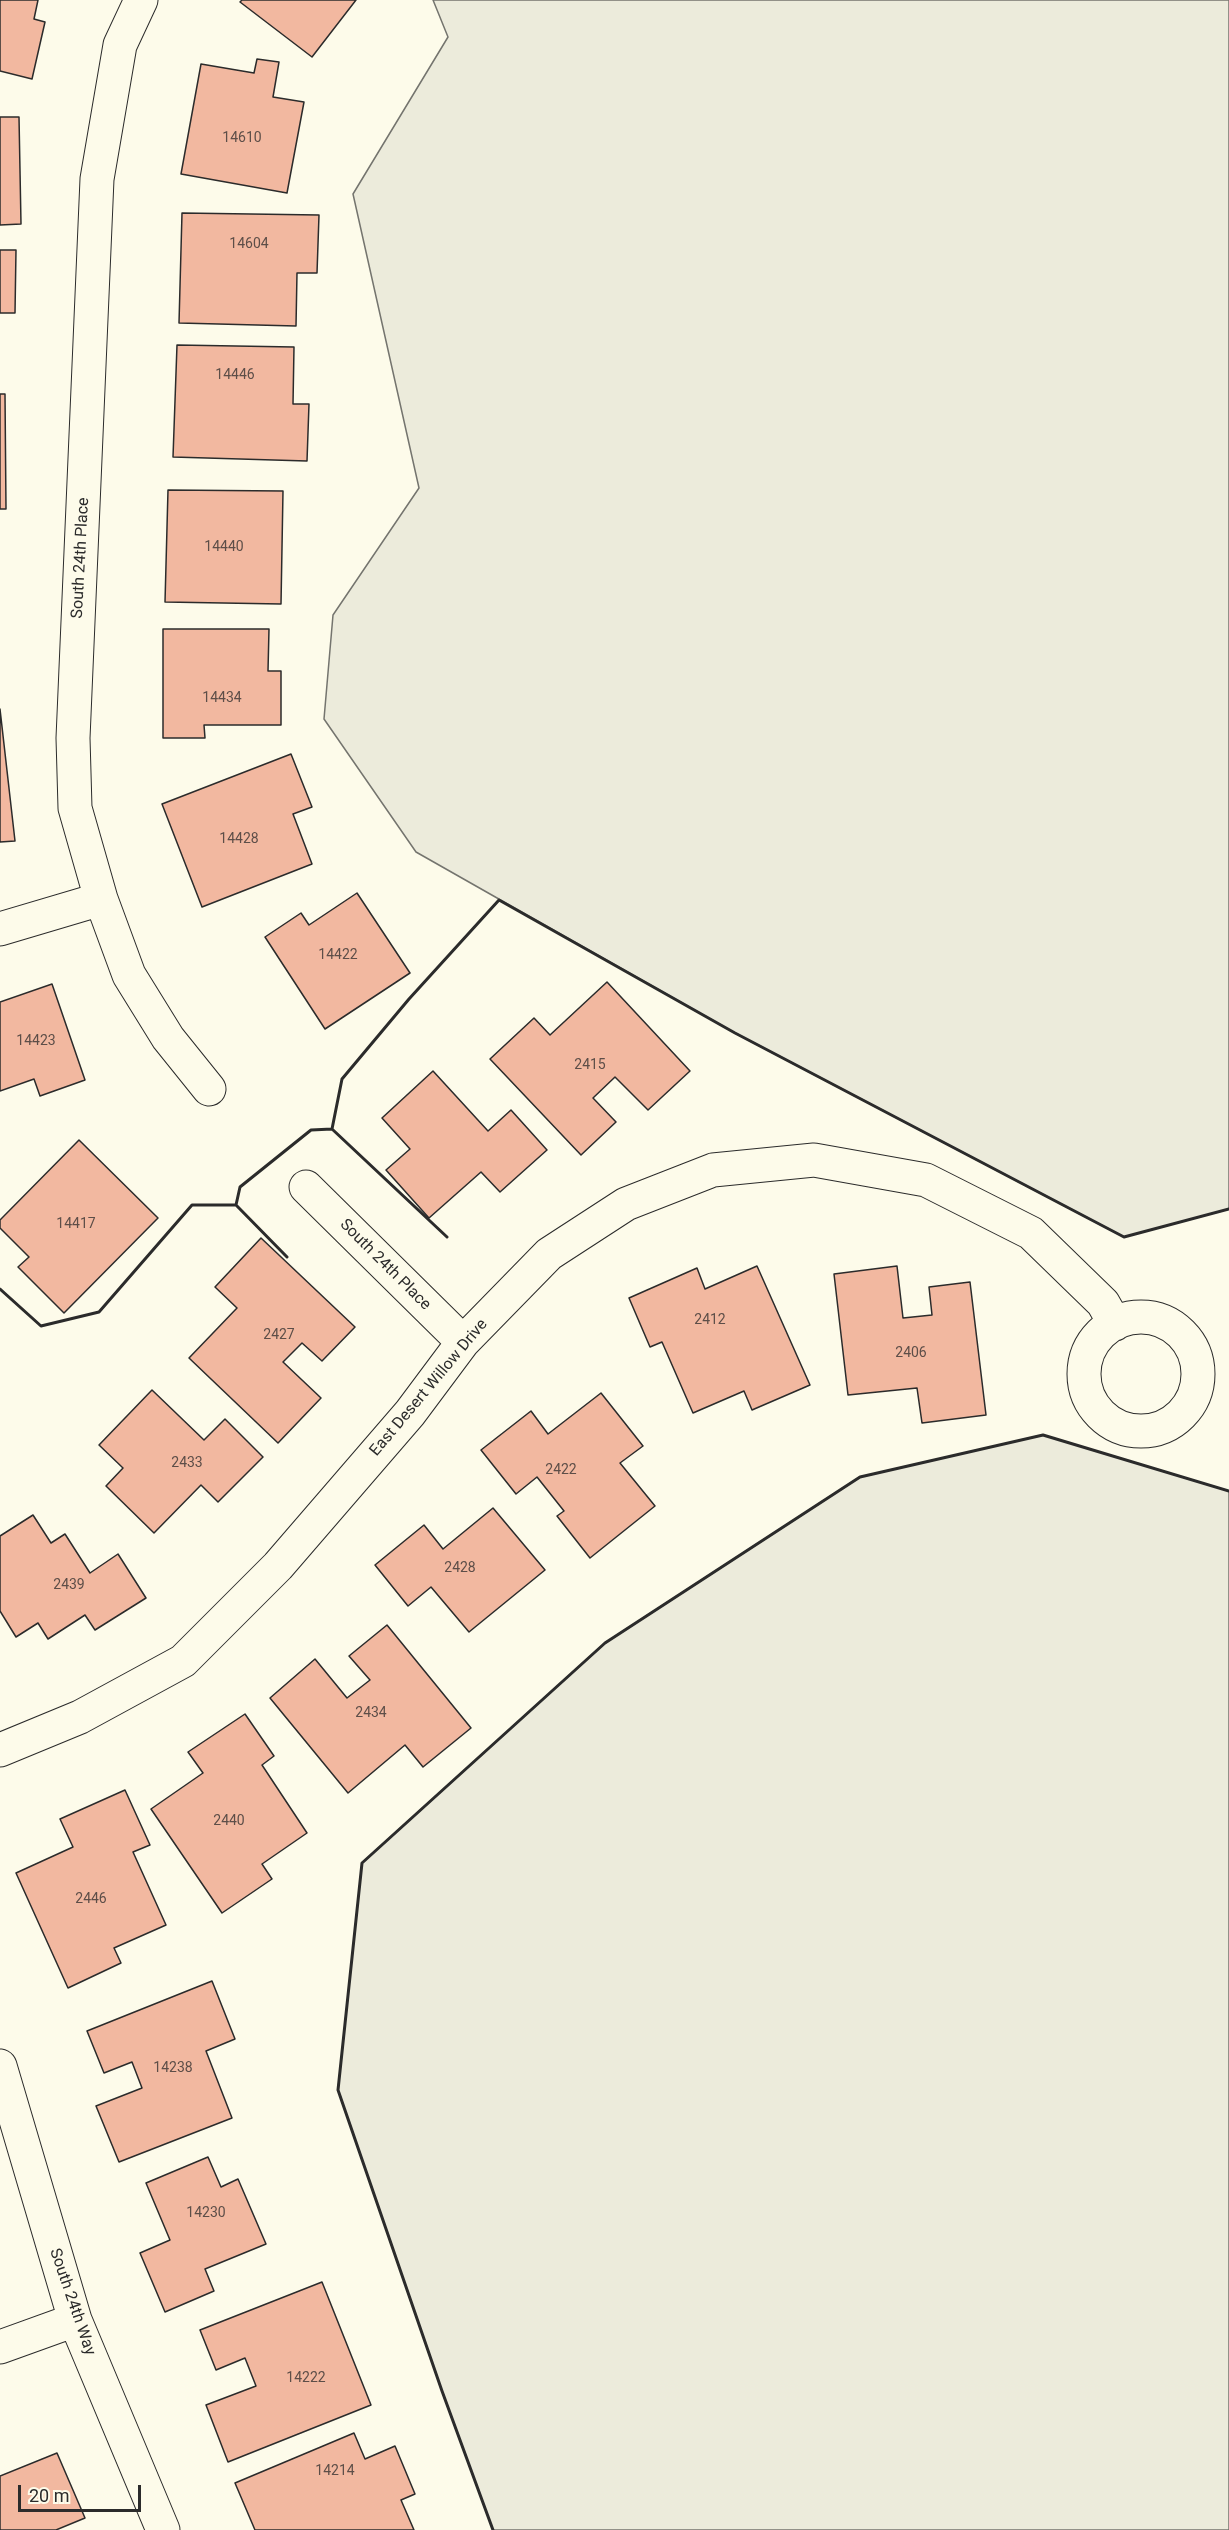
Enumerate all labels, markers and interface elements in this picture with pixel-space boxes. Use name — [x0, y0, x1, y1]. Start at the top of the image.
house number: 14610 — [222, 130, 262, 146]
house number: 14604 — [229, 236, 269, 252]
house number: 14446 — [215, 367, 255, 383]
street label: South 24th Place — [68, 497, 94, 619]
house number: 14440 — [204, 539, 244, 555]
house number: 14434 — [202, 690, 242, 706]
house number: 14428 — [219, 831, 259, 847]
house number: 14422 — [318, 947, 358, 963]
house number: 14423 — [16, 1033, 56, 1049]
house number: 2415 — [574, 1057, 606, 1073]
street label: South 24th Place — [335, 1215, 435, 1315]
house number: 14417 — [56, 1216, 96, 1232]
house number: 2412 — [694, 1312, 726, 1328]
street label: East Desert Willow Drive — [366, 1316, 492, 1460]
house number: 2427 — [263, 1327, 295, 1343]
house number: 2406 — [895, 1345, 927, 1361]
house number: 2433 — [171, 1455, 203, 1471]
house number: 2422 — [545, 1462, 577, 1478]
house number: 2428 — [444, 1560, 476, 1576]
house number: 2439 — [53, 1577, 85, 1593]
house number: 2434 — [355, 1705, 387, 1721]
house number: 2440 — [213, 1813, 245, 1829]
house number: 2446 — [75, 1891, 107, 1907]
house number: 14238 — [153, 2060, 193, 2076]
house number: 14230 — [186, 2205, 226, 2221]
street label: South 24th Way — [45, 2246, 99, 2358]
house number: 14222 — [286, 2370, 326, 2386]
house number: 14214 — [315, 2463, 355, 2479]
scale bar — [21, 2473, 144, 2511]
text: 20 m — [29, 2485, 69, 2506]

